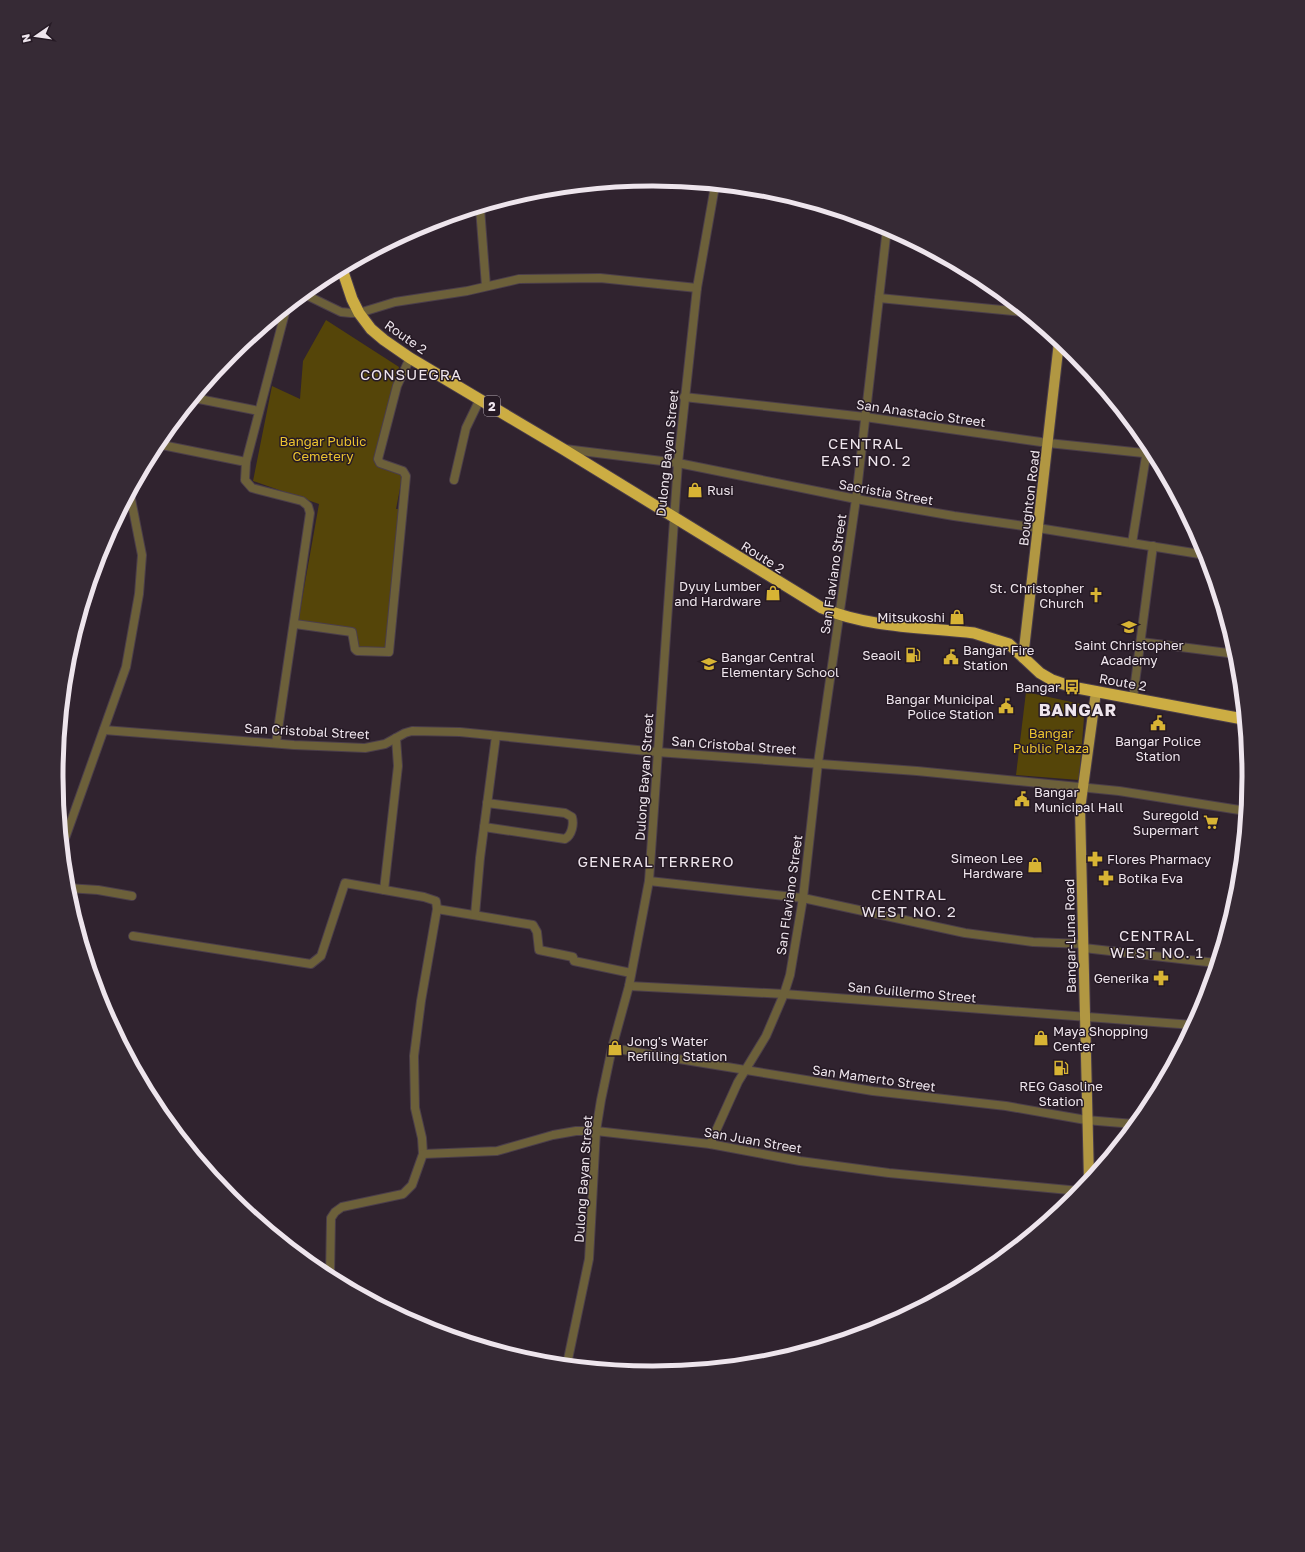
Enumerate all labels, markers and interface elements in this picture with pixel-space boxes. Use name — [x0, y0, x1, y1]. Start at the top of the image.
north arrow — [16, 16, 56, 56]
text: N — [18, 33, 33, 44]
street label: Route 2 — [382, 317, 430, 357]
district label: CONSUEGRA — [360, 365, 462, 383]
street label: Dulong Bayan Street — [652, 389, 682, 517]
road number: 2 — [484, 396, 500, 416]
street label: San Anastacio Street — [855, 396, 987, 430]
park label: Bangar Public Cemetery — [280, 433, 366, 464]
district label: CENTRAL EAST NO. 2 — [821, 434, 911, 469]
street label: Boughton Road — [1015, 449, 1043, 547]
street label: Sacristia Street — [837, 476, 935, 508]
shop icon: Rusi — [686, 481, 704, 499]
place label: Rusi — [707, 482, 734, 498]
street label: San Flaviano Street — [817, 513, 849, 635]
street label: Route 2 — [738, 538, 788, 576]
place label: Dyuy Lumber and Hardware — [674, 578, 761, 609]
place label: St. Christopher Church — [989, 580, 1084, 611]
shop icon: Dyuy Lumber and Hardware — [764, 584, 782, 602]
church icon: St. Christopher Church — [1087, 586, 1105, 604]
shop icon: Mitsukoshi — [948, 608, 966, 626]
place label: Mitsukoshi — [877, 609, 945, 625]
school or university icon: Saint Christopher Academy — [1120, 618, 1138, 636]
place label: Saint Christopher Academy — [1074, 637, 1184, 668]
place label: Bangar Fire Station — [963, 642, 1034, 673]
fuel station icon: Seaoil — [904, 646, 922, 664]
place label: Seaoil — [862, 647, 901, 663]
public building icon: Bangar Fire Station — [942, 648, 960, 666]
place label: Bangar Central Elementary School — [721, 649, 839, 680]
school or university icon: Bangar Central Elementary School — [700, 655, 718, 673]
street label: Route 2 — [1098, 670, 1148, 694]
bus stop icon: Bangar — [1063, 678, 1081, 696]
place label: Bangar — [1016, 679, 1060, 695]
place label: Bangar Municipal Police Station — [886, 691, 994, 722]
public building icon: Bangar Municipal Police Station — [997, 697, 1015, 715]
district label: BANGAR — [1039, 699, 1117, 720]
street label: Dulong Bayan Street — [632, 713, 656, 841]
public building icon: Bangar Police Station — [1149, 714, 1167, 732]
street label: San Cristobal Street — [244, 720, 370, 742]
park label: Bangar Public Plaza — [1013, 725, 1089, 756]
street label: San Cristobal Street — [671, 733, 797, 757]
place label: Bangar Police Station — [1115, 733, 1201, 764]
place label: Bangar Municipal Hall — [1034, 784, 1123, 815]
public building icon: Bangar Municipal Hall — [1013, 790, 1031, 808]
place label: Suregold Supermart — [1133, 807, 1199, 838]
supermarket icon: Suregold Supermart — [1202, 813, 1220, 831]
street label: San Flaviano Street — [773, 834, 805, 956]
place label: Simeon Lee Hardware — [951, 850, 1023, 881]
pharmacy icon: Flores Pharmacy — [1086, 850, 1104, 868]
place label: Flores Pharmacy — [1107, 851, 1212, 867]
district label: GENERAL TERRERO — [577, 852, 735, 870]
shop icon: Simeon Lee Hardware — [1026, 856, 1044, 874]
pharmacy icon: Botika Eva — [1097, 869, 1115, 887]
place label: Botika Eva — [1118, 870, 1183, 886]
street label: Bangar-Luna Road — [1061, 879, 1079, 993]
district label: CENTRAL WEST NO. 2 — [861, 885, 957, 920]
district label: CENTRAL WEST NO. 1 — [1110, 926, 1204, 961]
pharmacy icon: Generika — [1152, 969, 1170, 987]
place label: Generika — [1094, 970, 1149, 986]
street label: San Guillermo Street — [847, 978, 977, 1006]
place label: Maya Shopping Center — [1053, 1023, 1148, 1054]
shop icon: Maya Shopping Center — [1032, 1029, 1050, 1047]
place label: Jong's Water Refilling Station — [627, 1033, 727, 1064]
shop icon: Jong's Water Refilling Station — [606, 1039, 624, 1057]
fuel station icon: REG Gasoline Station — [1052, 1059, 1070, 1077]
street label: San Mamerto Street — [811, 1061, 937, 1095]
place label: REG Gasoline Station — [1019, 1078, 1103, 1109]
street label: Dulong Bayan Street — [571, 1115, 595, 1243]
street label: San Juan Street — [703, 1124, 803, 1156]

